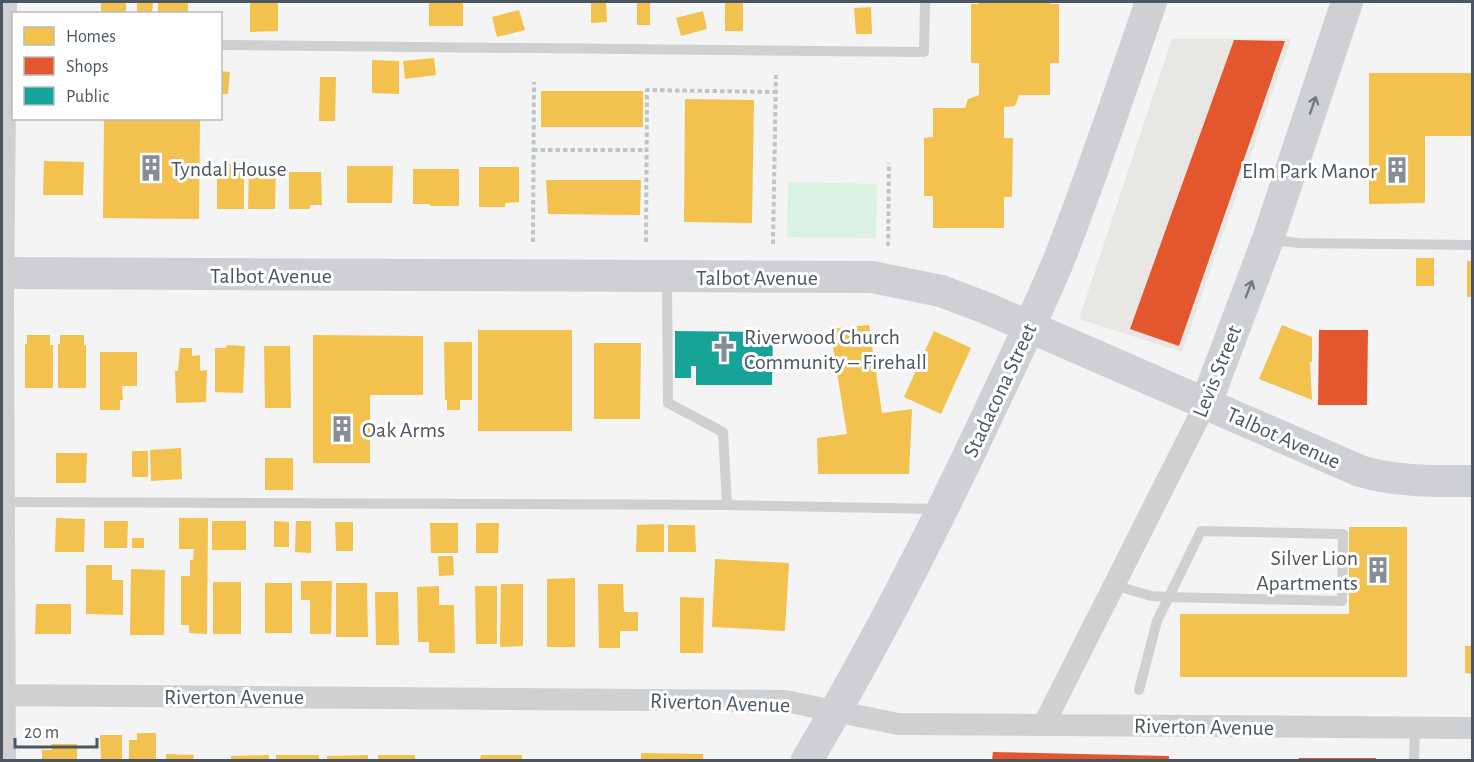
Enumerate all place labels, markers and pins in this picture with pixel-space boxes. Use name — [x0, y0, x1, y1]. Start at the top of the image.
building icon: Tyndal House — [136, 153, 166, 183]
building icon: Elm Park Manor — [1382, 155, 1412, 185]
place label: Tyndal House — [171, 158, 287, 180]
place label: Elm Park Manor — [1242, 160, 1377, 182]
place label: Riverwood Church Community – Firehall — [744, 326, 927, 373]
church icon: Riverwood Church Community – Firehall — [709, 334, 739, 364]
building icon: Oak Arms — [327, 414, 357, 444]
place label: Oak Arms — [362, 419, 445, 441]
place label: Silver Lion Apartments — [1256, 547, 1358, 594]
building icon: Silver Lion Apartments — [1363, 555, 1393, 585]

